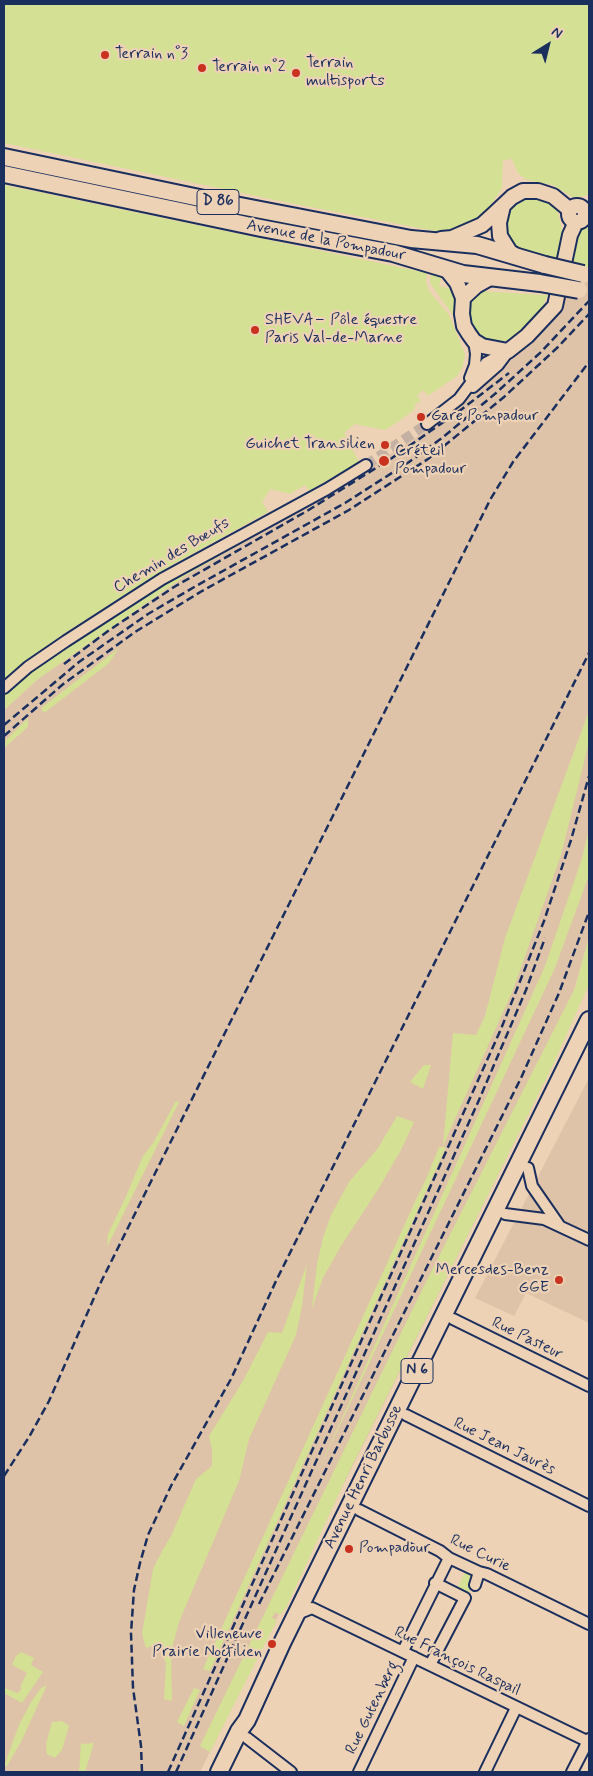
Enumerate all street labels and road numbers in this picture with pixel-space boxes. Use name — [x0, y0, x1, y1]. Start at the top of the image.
road number: D 86 — [197, 190, 239, 214]
street label: Avenue de la Pompadour — [245, 216, 407, 266]
street label: Chemin des Bœufs — [111, 514, 233, 598]
street label: Rue Pasteur — [488, 1313, 566, 1365]
road number: N 6 — [401, 1358, 433, 1384]
street label: Avenue Henri Barbusse — [321, 1402, 407, 1552]
street label: Rue Jean Jaurès — [450, 1414, 558, 1480]
street label: Rue Curie — [447, 1531, 513, 1577]
street label: Rue François Raspail — [391, 1623, 523, 1701]
street label: Rue Gutenberg — [342, 1658, 404, 1758]

